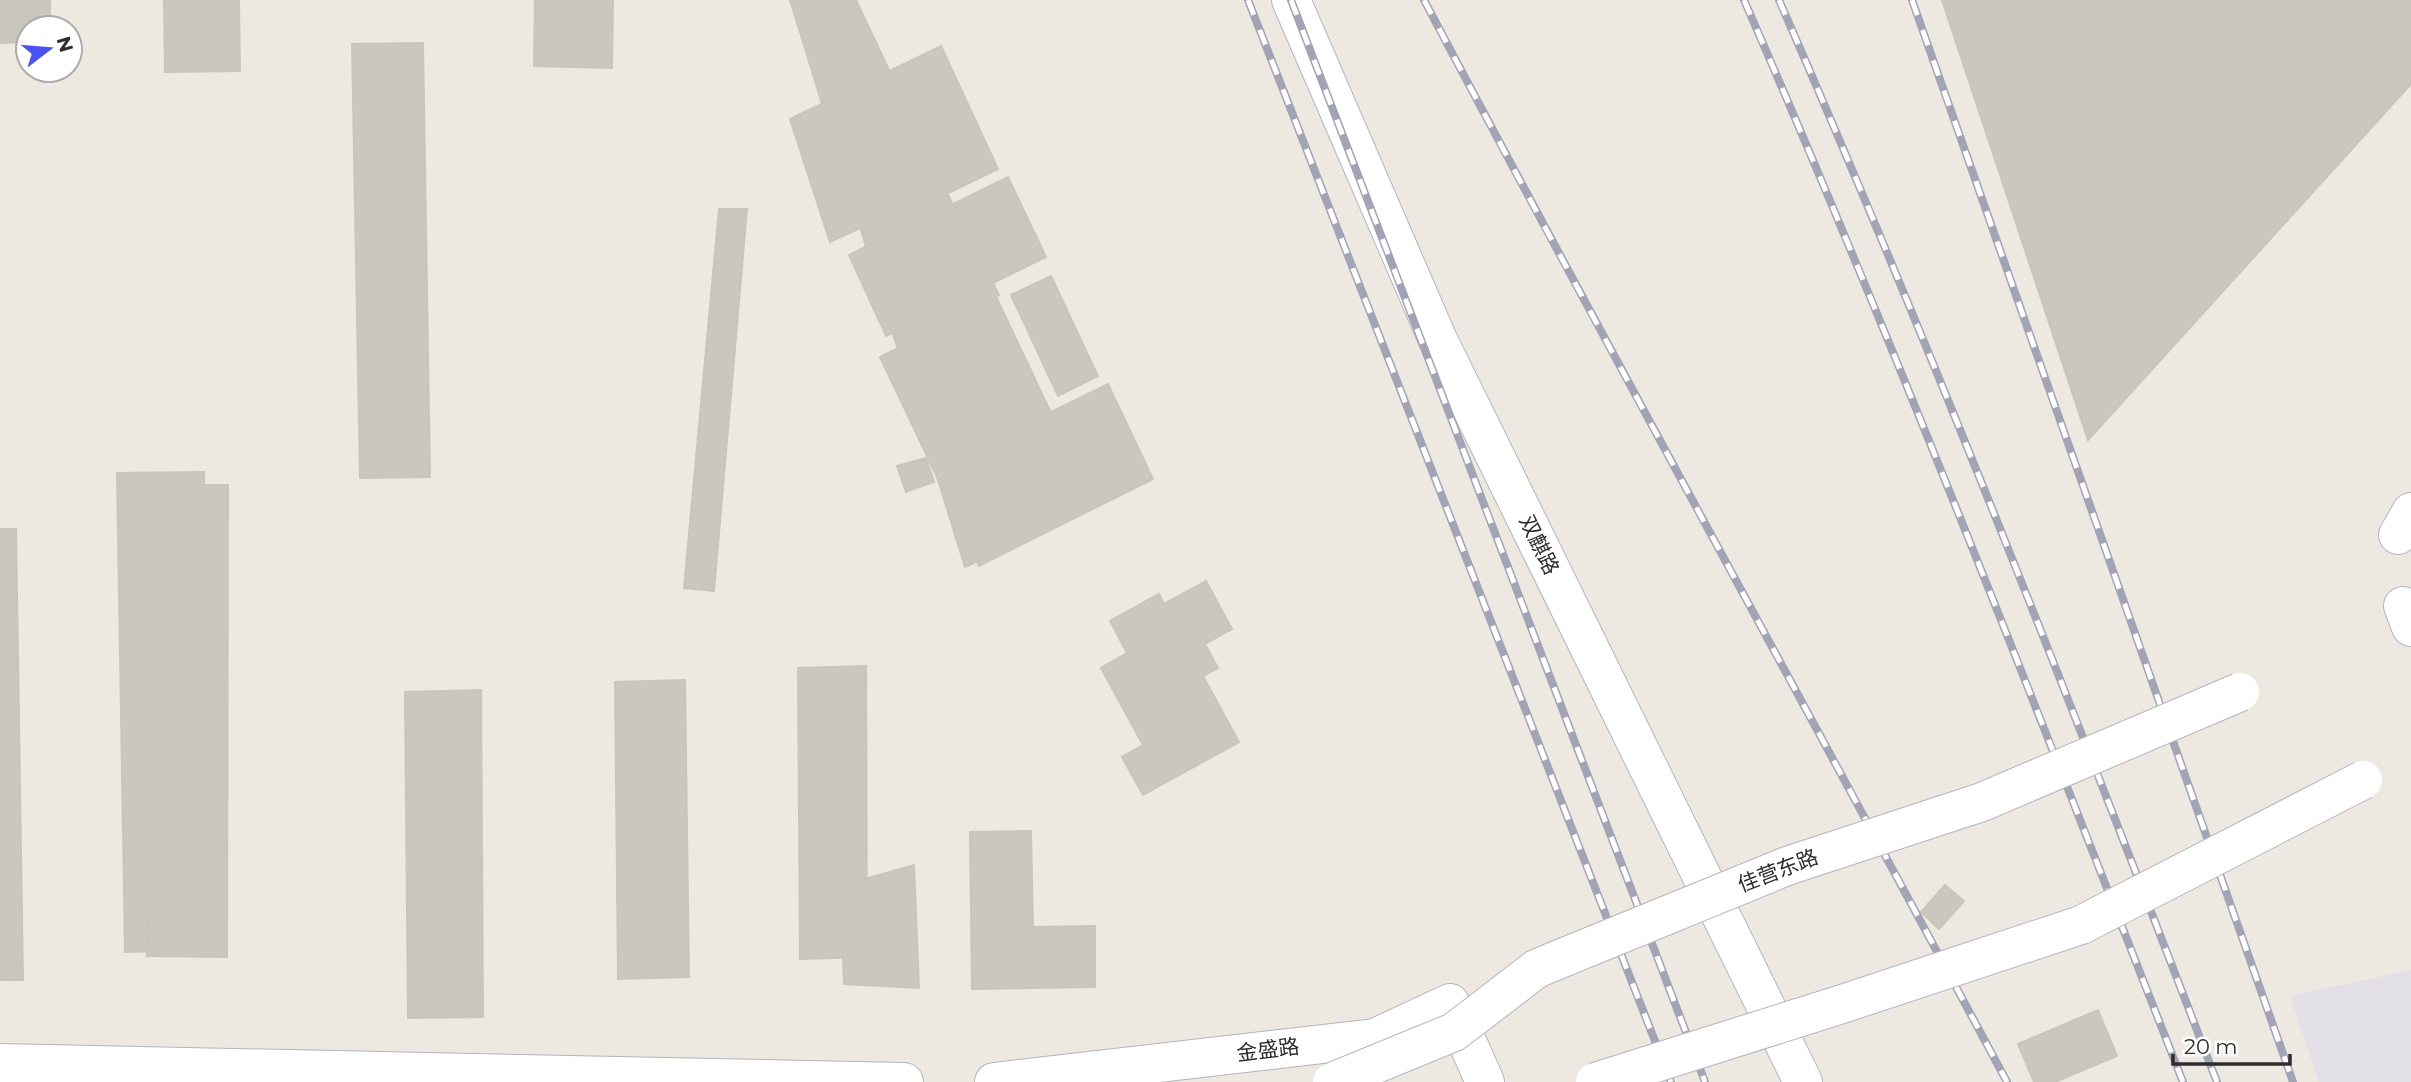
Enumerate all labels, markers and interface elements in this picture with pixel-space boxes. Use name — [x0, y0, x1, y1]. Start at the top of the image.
north arrow — [14, 14, 84, 84]
text: N — [52, 34, 78, 55]
street label: 双麒路 — [1514, 511, 1564, 579]
street label: 佳营东路 — [1734, 844, 1822, 897]
scale bar — [2173, 1023, 2290, 1066]
street label: 金盛路 — [1235, 1033, 1301, 1066]
text: 20 m — [2184, 1034, 2238, 1059]

